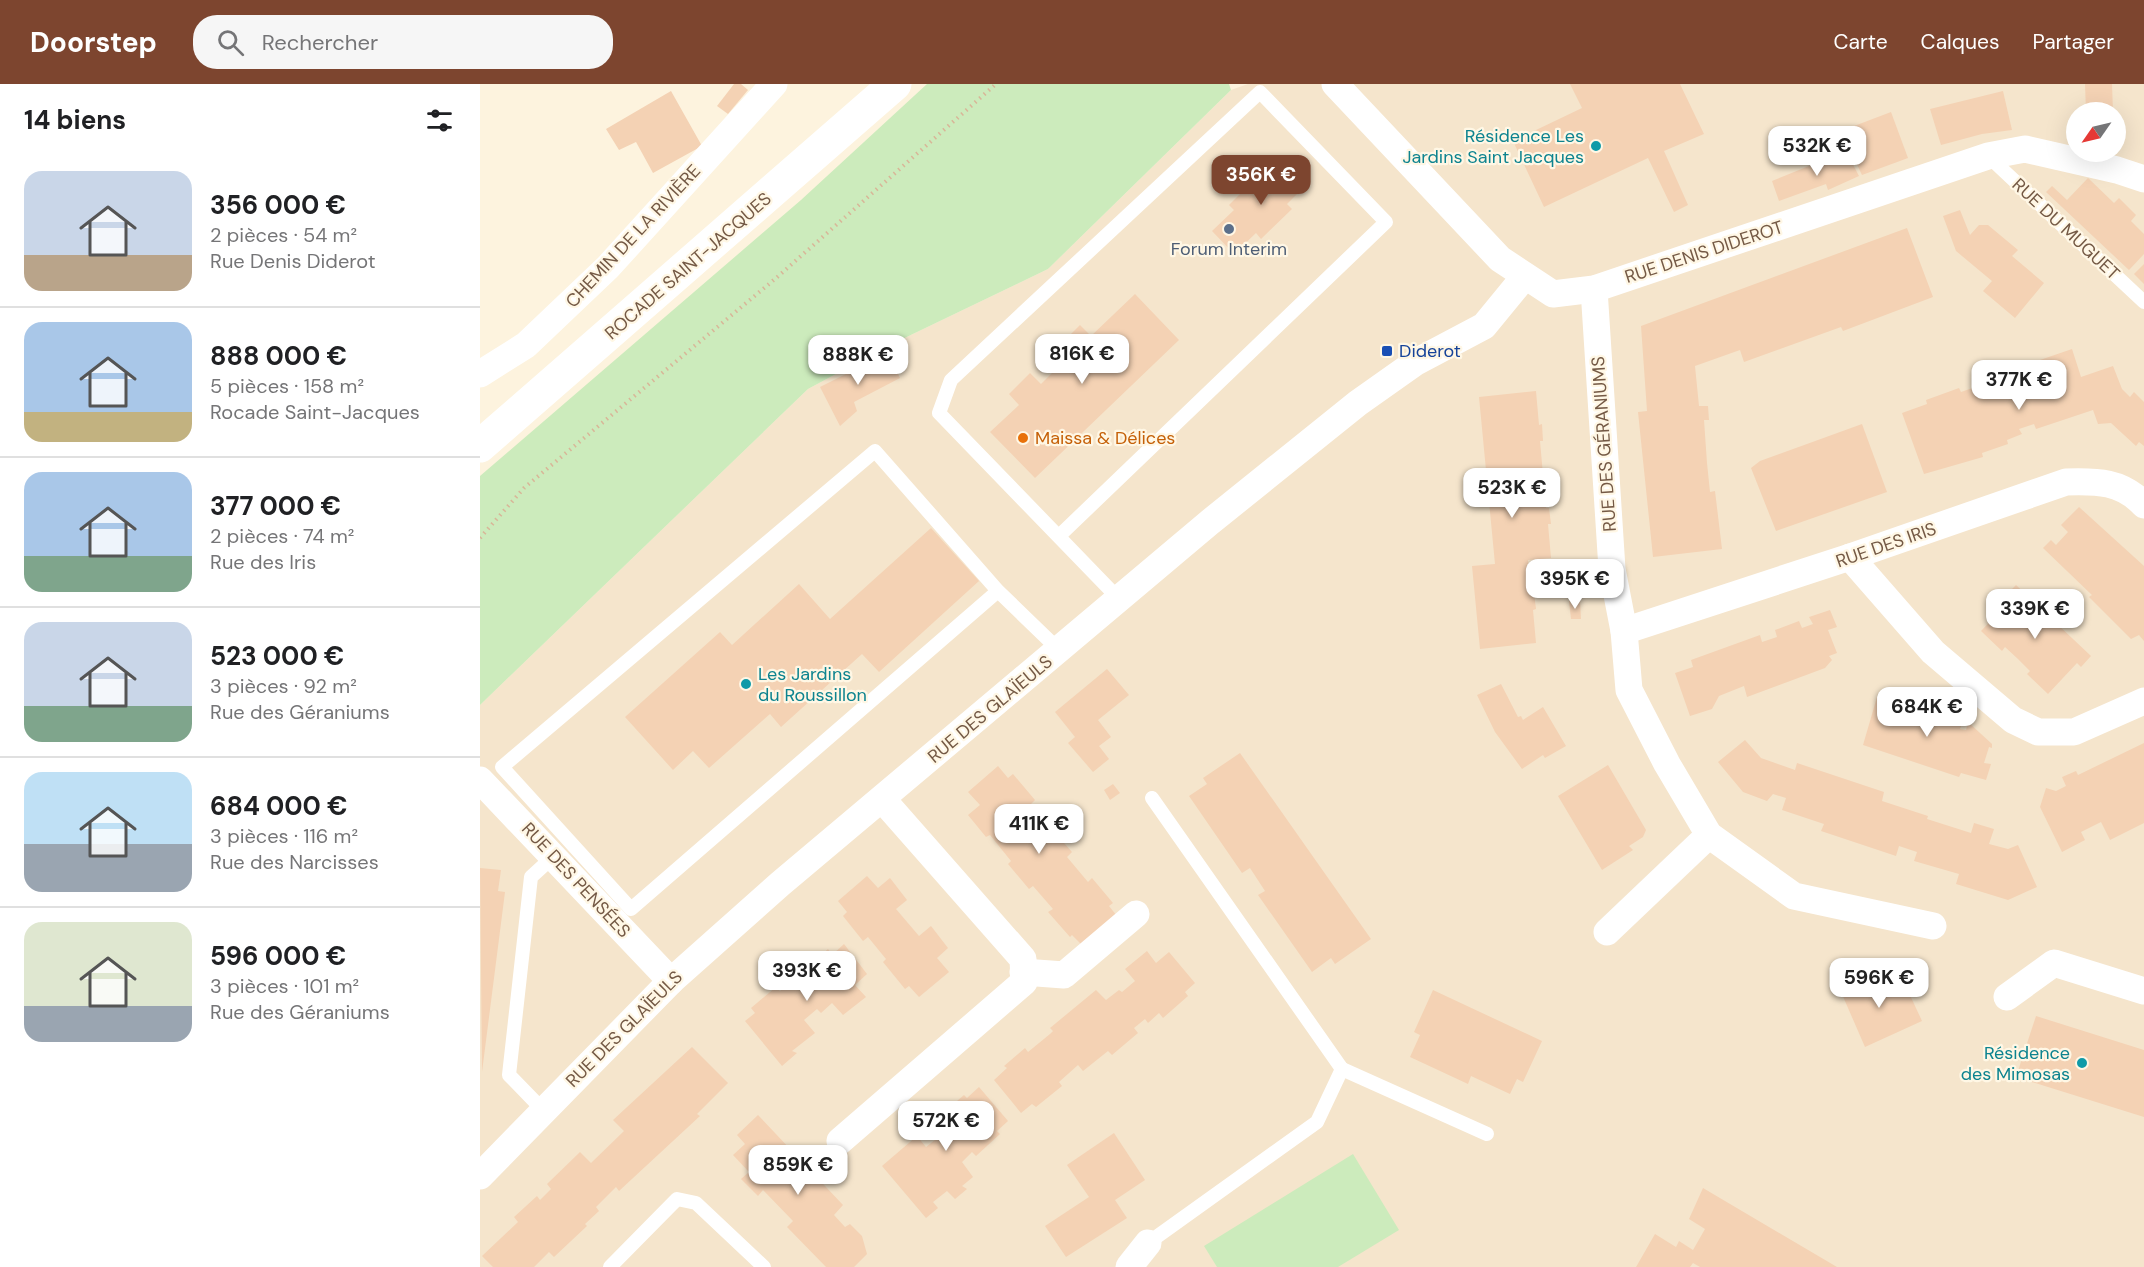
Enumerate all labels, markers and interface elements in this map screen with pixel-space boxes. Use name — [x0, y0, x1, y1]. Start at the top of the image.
search box — [193, 15, 613, 69]
text: Doorstep — [30, 24, 157, 61]
icon: search — [214, 26, 247, 59]
text: Rechercher — [262, 28, 378, 57]
text: Carte — [1833, 28, 1888, 56]
text: Calques — [1921, 28, 1999, 56]
text: Partager — [2032, 28, 2114, 56]
north arrow — [2066, 102, 2126, 162]
map controls — [2066, 102, 2126, 162]
text: 14 biens — [24, 103, 126, 137]
icon: filters — [423, 104, 456, 137]
place label: Résidence Les Jardins Saint Jacques — [1402, 124, 1584, 169]
pin: 532K € — [1768, 126, 1866, 177]
text: 532K € — [1782, 132, 1852, 158]
marker: Résidence Les Jardins Saint Jacques — [1589, 139, 1603, 153]
pin: 356K € — [1212, 155, 1310, 206]
street label: CHEMIN DE LA RIVIÈRE — [560, 159, 706, 313]
text: 356K € — [1226, 161, 1296, 187]
street label: RUE DU MUGUET — [2007, 173, 2125, 285]
street label: ROCADE SAINT-JACQUES — [600, 187, 776, 345]
text: 356 000 € — [210, 188, 346, 222]
icon: home — [72, 195, 144, 267]
street label: RUE DENIS DIDEROT — [1622, 215, 1786, 289]
text: 2 pièces · 54 m² — [210, 222, 357, 248]
marker: Forum Interim — [1222, 222, 1236, 236]
place label: Forum Interim — [1171, 237, 1287, 261]
text: Rue Denis Diderot — [210, 248, 376, 274]
pin: 816K € — [1033, 334, 1131, 385]
pin: 888K € — [809, 335, 907, 386]
text: 888 000 € — [210, 339, 347, 373]
place label: Diderot — [1399, 339, 1461, 363]
text: 816K € — [1049, 340, 1115, 366]
text: 888K € — [822, 341, 894, 367]
marker: Diderot — [1380, 344, 1394, 358]
icon: home — [72, 346, 144, 418]
street label: RUE DES GÉRANIUMS — [1586, 356, 1622, 532]
pin: 377K € — [1970, 360, 2068, 411]
text: 377K € — [1986, 366, 2052, 392]
text: 5 pièces · 158 m² — [210, 373, 364, 399]
text: Rocade Saint-Jacques — [210, 399, 420, 425]
place label: Maissa & Délices — [1035, 426, 1175, 450]
marker: Maissa & Délices — [1016, 431, 1030, 445]
pin: 523K € — [1463, 468, 1561, 519]
text: 523K € — [1477, 474, 1547, 500]
text: 377 000 € — [210, 489, 341, 523]
icon: home — [72, 496, 144, 568]
street label: RUE DES IRIS — [1833, 517, 1939, 573]
text: 2 pièces · 74 m² — [210, 523, 354, 549]
text: Rue des Iris — [210, 549, 316, 575]
pin: 395K € — [1526, 559, 1624, 610]
text: 395K € — [1540, 565, 1610, 591]
pin: 339K € — [1986, 589, 2084, 640]
text: 339K € — [2000, 595, 2070, 621]
text: 523 000 € — [210, 639, 344, 673]
icon: home — [72, 646, 144, 718]
street label: RUE DES GLAÏEULS — [923, 650, 1057, 768]
place label: Les Jardins du Roussillon — [758, 662, 867, 707]
text: 3 pièces · 92 m² — [210, 673, 357, 699]
marker: Les Jardins du Roussillon — [739, 677, 753, 691]
pin: 684K € — [1878, 687, 1976, 738]
text: 684K € — [1891, 693, 1963, 719]
text: Rue des Géraniums — [210, 699, 390, 725]
text: 684 000 € — [210, 789, 348, 823]
icon: home — [72, 796, 144, 868]
pin: 411K € — [990, 804, 1088, 855]
text: 411K € — [1008, 810, 1070, 836]
street label: RUE DES PENSÉES — [516, 817, 636, 943]
text: 3 pièces · 116 m² — [210, 823, 358, 849]
text: Rue des Narcisses — [210, 849, 379, 875]
text: 596 000 € — [210, 939, 346, 973]
icon: home — [72, 946, 144, 1018]
pin: 393K € — [758, 951, 856, 1002]
text: 393K € — [772, 957, 842, 983]
pin: 596K € — [1830, 958, 1928, 1009]
text: 596K € — [1844, 964, 1914, 990]
street label: RUE DES GLAÏEULS — [560, 965, 688, 1093]
text: 3 pièces · 101 m² — [210, 973, 359, 999]
text: Rue des Géraniums — [210, 999, 390, 1025]
place label: Résidence des Mimosas — [1961, 1041, 2070, 1086]
marker: Résidence des Mimosas — [2075, 1056, 2089, 1070]
pin: 572K € — [897, 1101, 995, 1152]
text: 572K € — [912, 1107, 980, 1133]
pin: 859K € — [749, 1145, 847, 1196]
text: 859K € — [763, 1151, 833, 1177]

